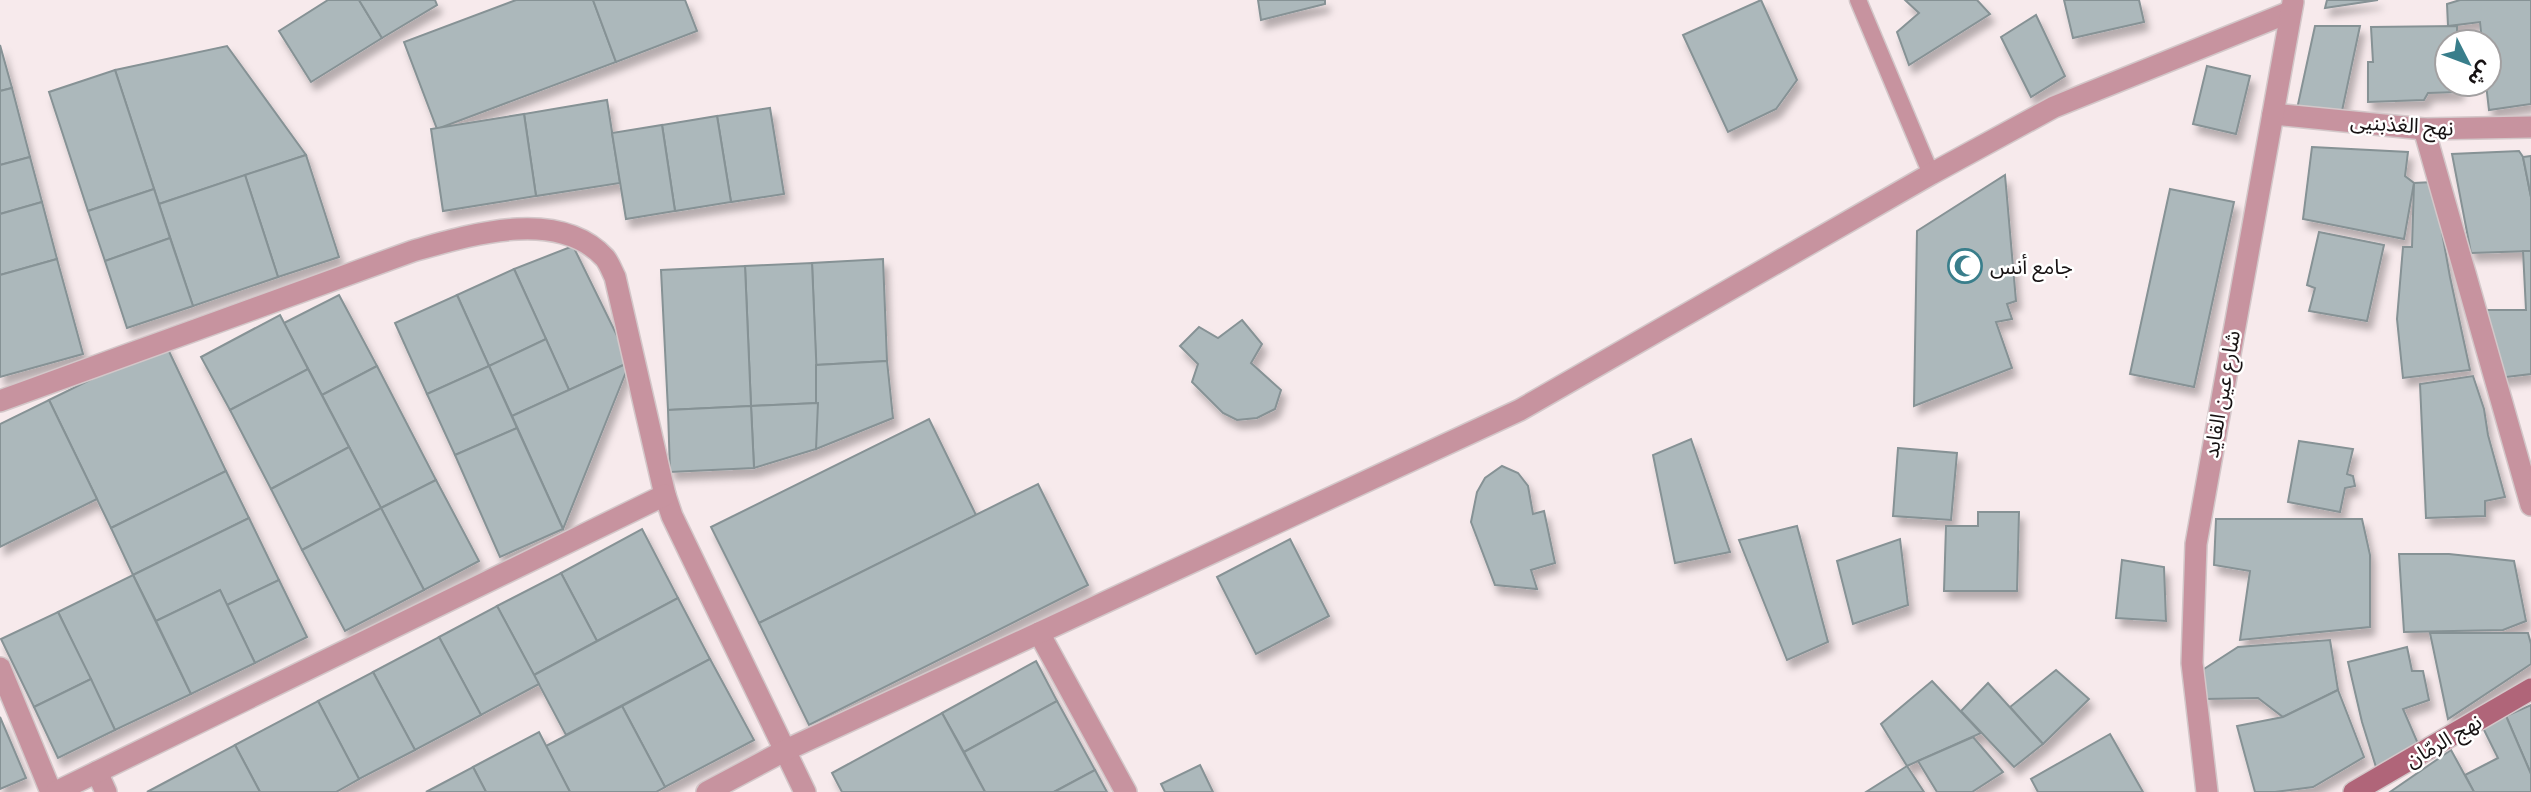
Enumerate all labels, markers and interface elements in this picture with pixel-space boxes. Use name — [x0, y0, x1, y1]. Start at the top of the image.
north arrow — [2433, 28, 2503, 98]
text: ش — [2463, 57, 2498, 92]
street label: نهج الغذبنيى — [2349, 106, 2455, 144]
mosque icon: جامع أنس — [1946, 247, 1984, 285]
place label: جامع أنس — [1990, 252, 2073, 282]
street label: شارع عين القايد — [2196, 328, 2248, 460]
street label: نهج الرمّان — [2399, 707, 2488, 775]

